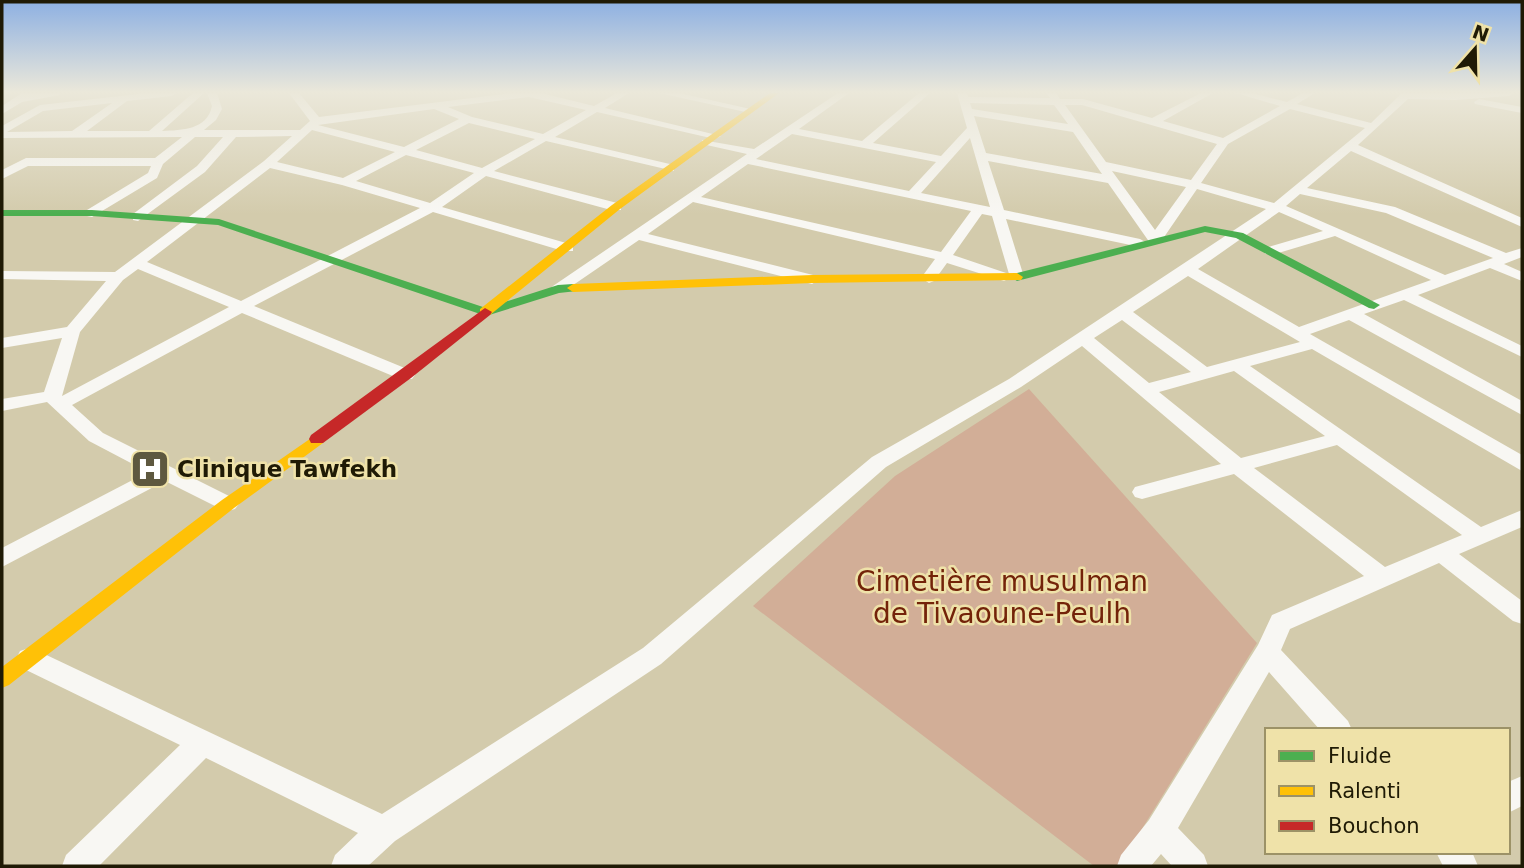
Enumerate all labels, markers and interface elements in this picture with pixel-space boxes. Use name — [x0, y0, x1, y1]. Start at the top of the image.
north arrow — [1440, 14, 1510, 84]
text: N — [1470, 20, 1492, 46]
hospital icon: Clinique Tawfekh — [129, 448, 171, 490]
place label: Clinique Tawfekh — [177, 456, 397, 482]
park label: Cimetière musulman de Tivaoune-Peulh — [856, 565, 1148, 630]
legend — [1265, 728, 1510, 854]
text: Fluide — [1328, 744, 1391, 768]
text: Ralenti — [1328, 779, 1401, 803]
text: Bouchon — [1328, 814, 1420, 838]

